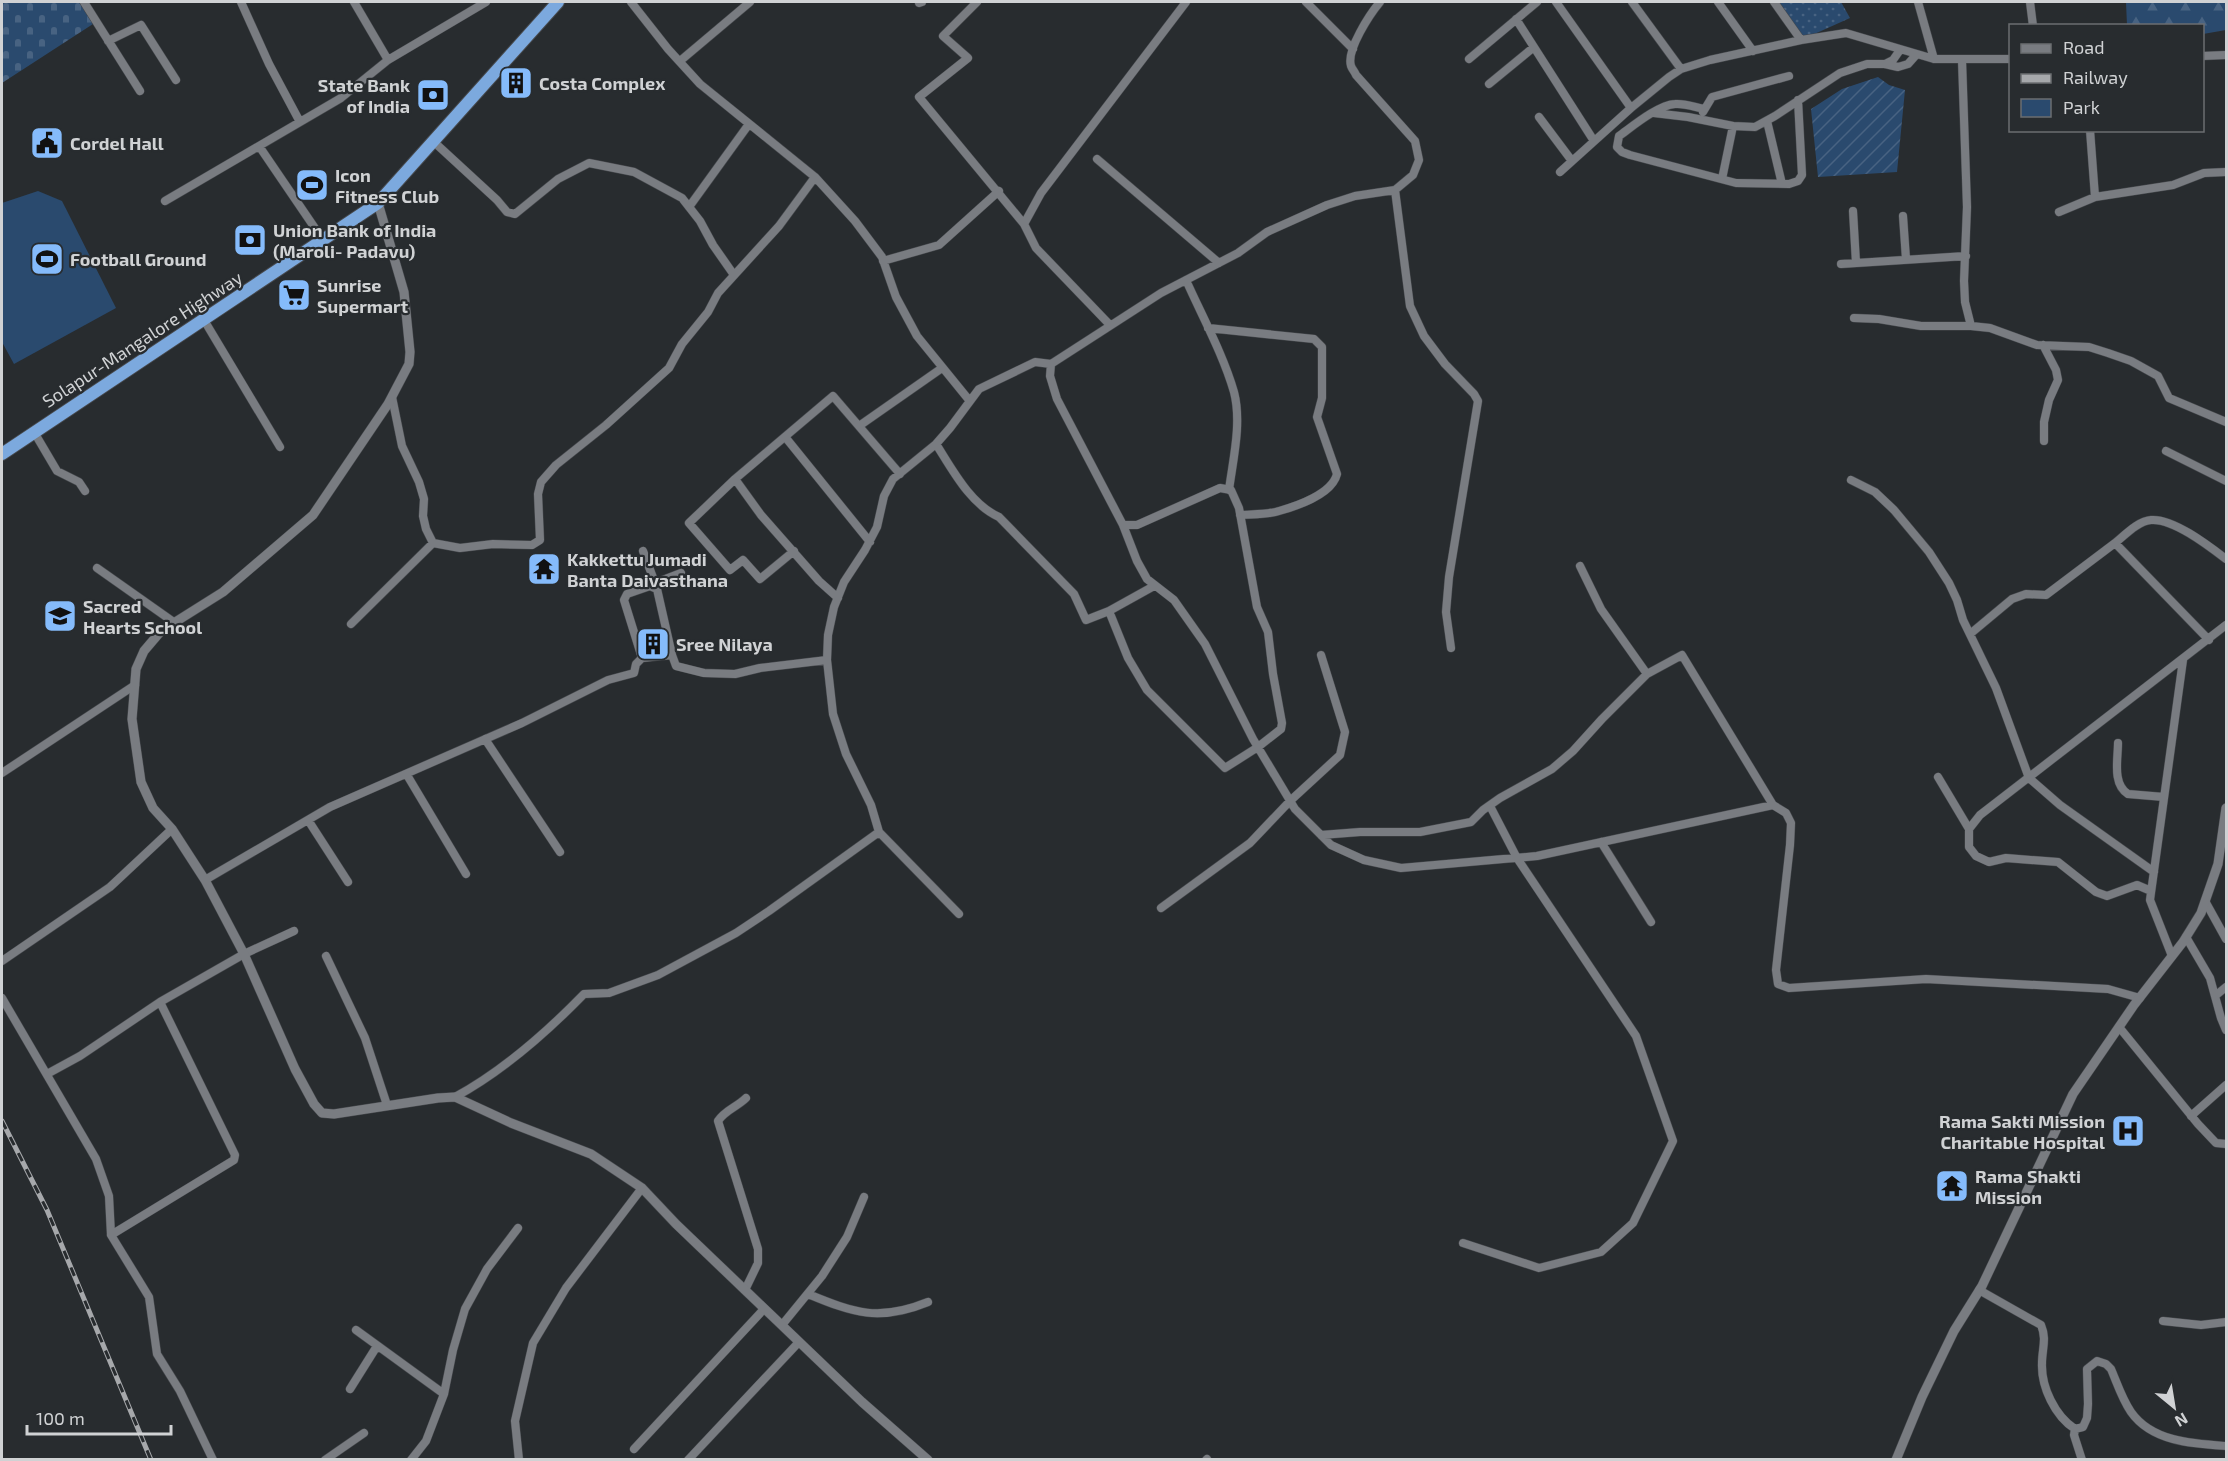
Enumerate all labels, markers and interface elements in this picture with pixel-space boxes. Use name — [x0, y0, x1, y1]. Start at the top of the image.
legend — [2009, 24, 2204, 132]
text: Road — [2063, 36, 2104, 58]
building icon: Costa Complex — [498, 65, 534, 101]
text: Railway — [2063, 66, 2128, 88]
place label: Costa Complex — [539, 72, 666, 94]
place label: State Bank of India — [318, 74, 410, 117]
bank icon: State Bank of India — [415, 77, 451, 113]
text: Park — [2063, 96, 2100, 118]
public building icon: Cordel Hall — [29, 125, 65, 161]
place label: Cordel Hall — [70, 132, 164, 154]
place label: Icon Fitness Club — [335, 164, 439, 207]
sports icon: Icon Fitness Club — [294, 167, 330, 203]
place label: Union Bank of India (Maroli- Padavu) — [273, 219, 436, 262]
bank icon: Union Bank of India (Maroli- Padavu) — [232, 222, 268, 258]
sports icon: Football Ground — [29, 241, 65, 277]
place label: Football Ground — [70, 248, 207, 270]
street label: Solapur-Mangalore Highway — [38, 266, 247, 412]
place label: Sunrise Supermart — [317, 274, 409, 317]
supermarket icon: Sunrise Supermart — [276, 277, 312, 313]
place label: Kakkettu Jumadi Banta Daivasthana — [567, 548, 728, 591]
temple icon: Kakkettu Jumadi Banta Daivasthana — [526, 551, 562, 587]
place label: Sacred Hearts School — [83, 595, 202, 638]
school or university icon: Sacred Hearts School — [42, 598, 78, 634]
building icon: Sree Nilaya — [635, 626, 671, 662]
place label: Sree Nilaya — [676, 633, 773, 655]
place label: Rama Sakti Mission Charitable Hospital — [1939, 1110, 2105, 1153]
hospital icon: Rama Sakti Mission Charitable Hospital — [2110, 1113, 2146, 1149]
place label: Rama Shakti Mission — [1975, 1165, 2081, 1208]
temple icon: Rama Shakti Mission — [1934, 1168, 1970, 1204]
north arrow — [2144, 1377, 2204, 1437]
scale bar — [27, 1398, 171, 1436]
text: 100 m — [36, 1407, 85, 1429]
text: N — [2172, 1409, 2192, 1432]

